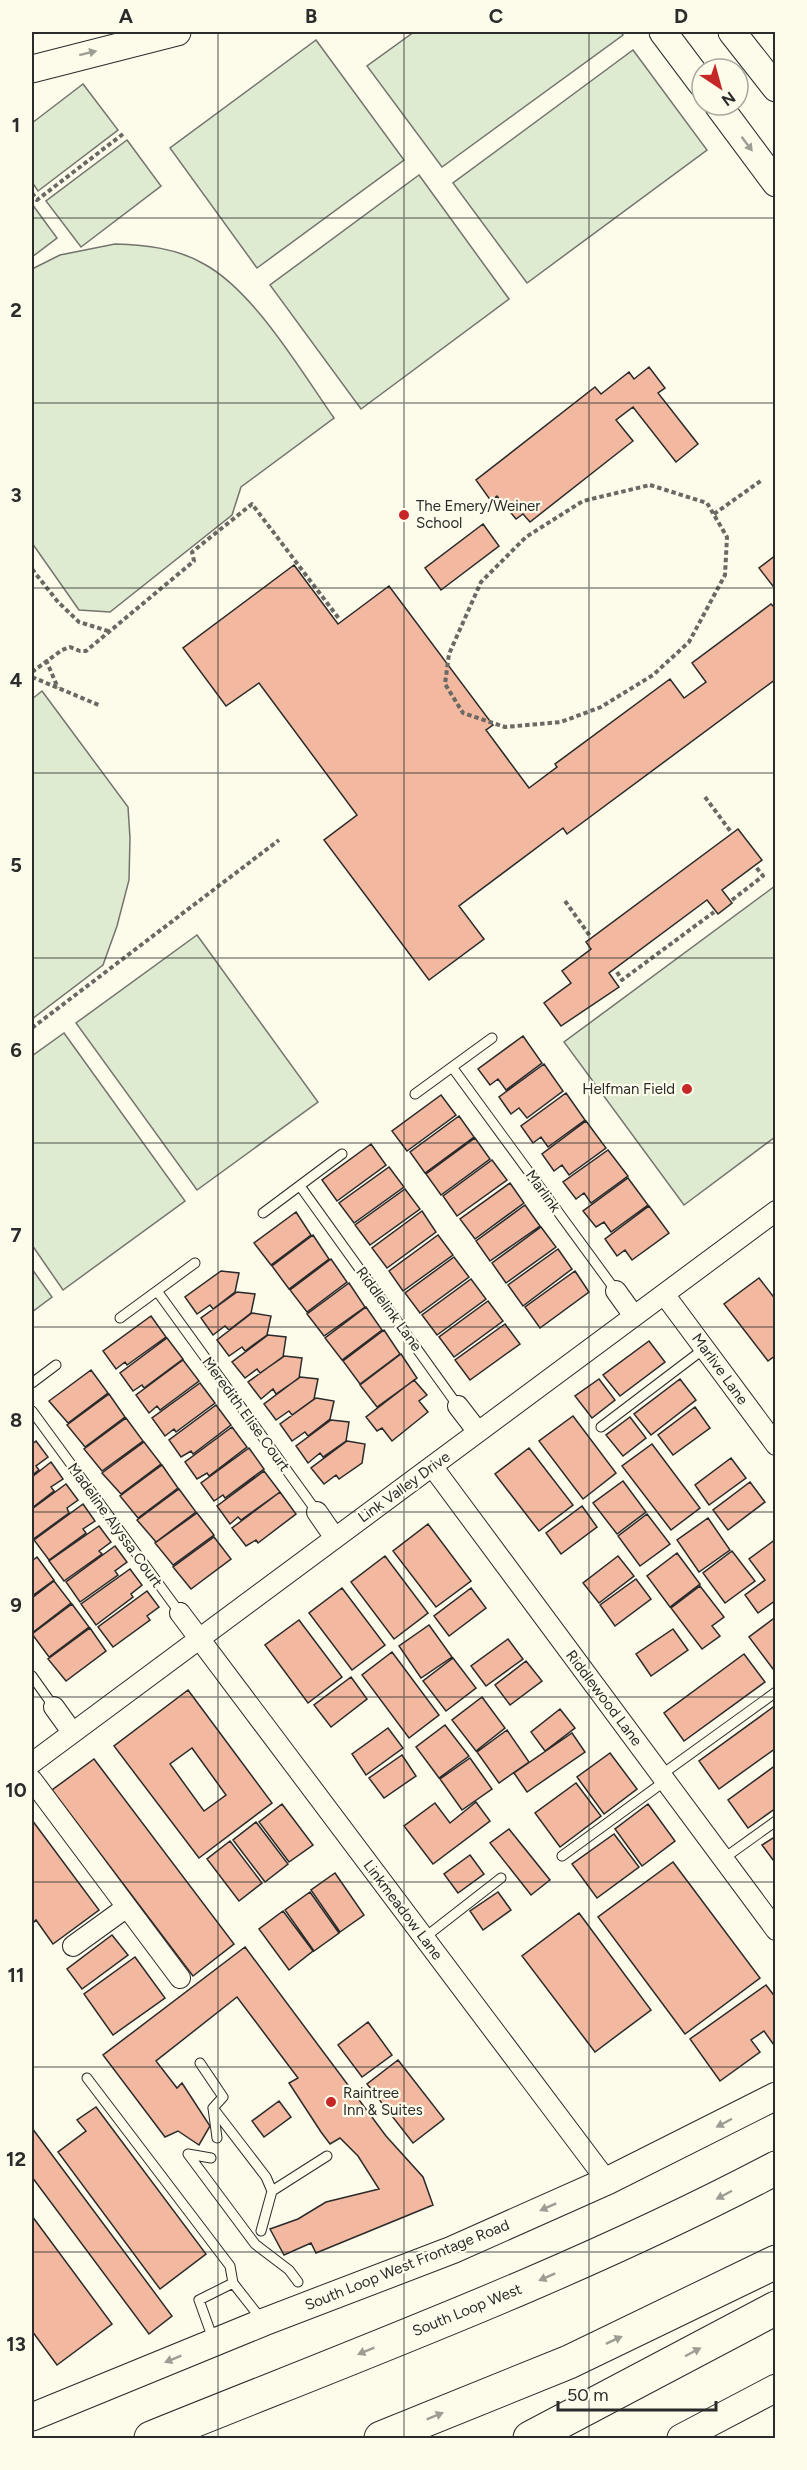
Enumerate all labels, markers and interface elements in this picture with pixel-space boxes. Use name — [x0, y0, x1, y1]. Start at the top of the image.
text: A — [119, 4, 134, 28]
text: B — [305, 4, 317, 28]
text: C — [489, 4, 503, 28]
text: D — [674, 4, 688, 28]
one-way arrow — [79, 48, 97, 58]
north arrow — [690, 57, 750, 117]
text: N — [718, 87, 739, 110]
text: 1 — [12, 113, 20, 137]
one-way arrow — [740, 136, 752, 151]
text: 2 — [10, 298, 22, 322]
text: 3 — [10, 483, 22, 507]
place label: The Emery/Weiner School — [416, 497, 540, 532]
marker: The Emery/Weiner School — [397, 508, 411, 522]
text: 4 — [10, 668, 23, 692]
text: 5 — [10, 853, 22, 877]
text: 6 — [10, 1038, 22, 1062]
place label: Helfman Field — [582, 1080, 675, 1098]
marker: Helfman Field — [680, 1082, 694, 1096]
street label: Marlink — [522, 1166, 565, 1216]
text: 7 — [10, 1223, 22, 1247]
street label: Riddlelink Lane — [352, 1263, 426, 1355]
street label: Marlive Lane — [688, 1330, 752, 1408]
street label: Meredith Elise Court — [198, 1353, 294, 1475]
text: 8 — [10, 1408, 22, 1432]
street label: Link Valley Drive — [355, 1448, 453, 1526]
street label: Madeline Alyssa Court — [64, 1459, 166, 1591]
text: 9 — [10, 1593, 22, 1617]
street label: Riddlewood Lane — [562, 1647, 646, 1749]
text: 10 — [5, 1778, 27, 1802]
street label: Linkmeadow Lane — [360, 1857, 446, 1963]
text: 11 — [8, 1963, 24, 1987]
place label: Raintree Inn & Suites — [343, 2084, 423, 2119]
marker: Raintree Inn & Suites — [324, 2095, 338, 2109]
one-way arrow — [715, 2118, 732, 2128]
text: 12 — [6, 2147, 26, 2171]
one-way arrow — [715, 2190, 732, 2200]
one-way arrow — [539, 2203, 557, 2212]
street label: South Loop West Frontage Road — [302, 2216, 512, 2314]
one-way arrow — [538, 2272, 555, 2281]
street label: South Loop West — [410, 2280, 524, 2340]
text: 13 — [6, 2332, 26, 2356]
one-way arrow — [606, 2336, 623, 2345]
one-way arrow — [357, 2346, 375, 2356]
one-way arrow — [685, 2347, 702, 2357]
one-way arrow — [163, 2354, 181, 2364]
scale bar — [558, 2374, 716, 2412]
text: 50 m — [567, 2384, 609, 2406]
one-way arrow — [426, 2411, 444, 2420]

